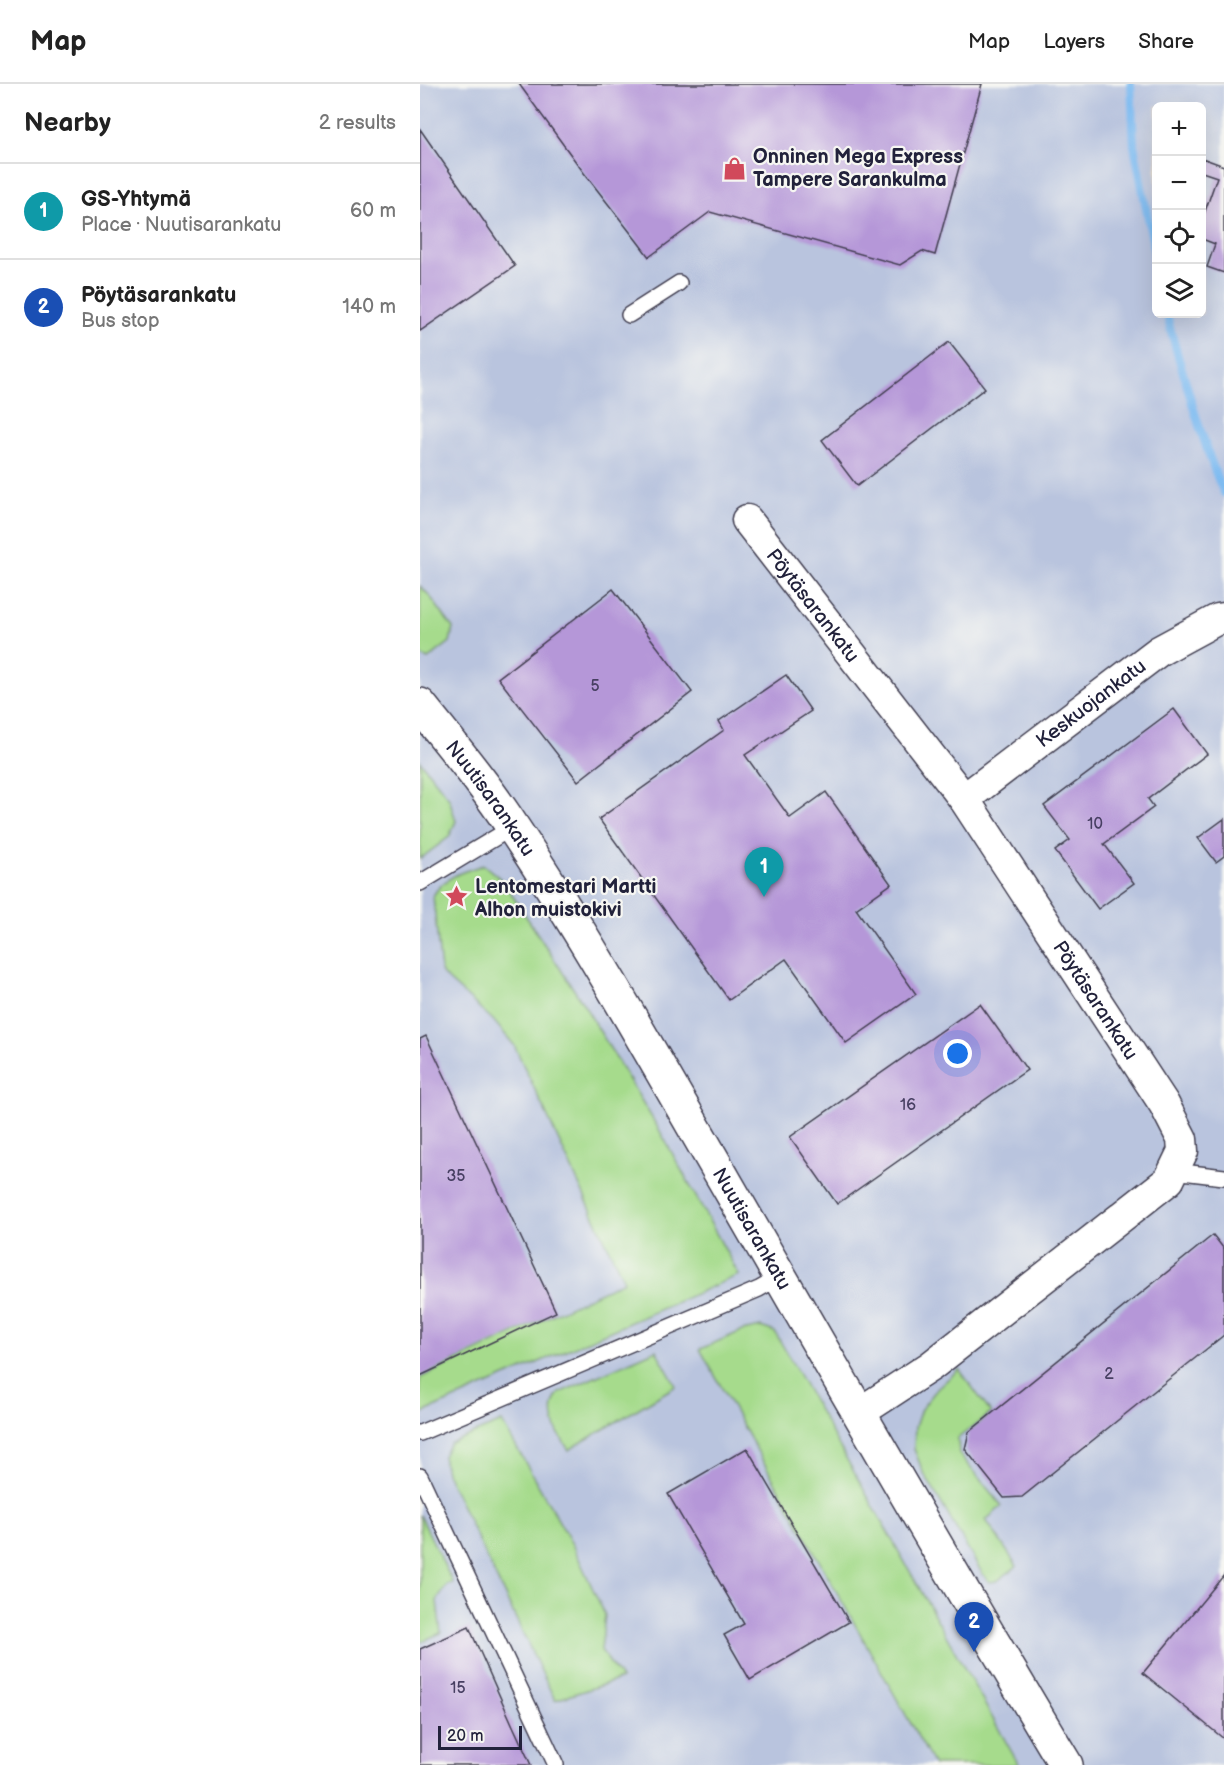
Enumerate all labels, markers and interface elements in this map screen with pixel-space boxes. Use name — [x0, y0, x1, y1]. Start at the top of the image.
text: Map — [30, 25, 86, 58]
text: Map — [968, 29, 1010, 54]
text: Layers — [1043, 29, 1105, 54]
text: Share — [1138, 29, 1194, 54]
map controls — [1152, 102, 1206, 318]
button: + — [1152, 102, 1206, 156]
text: Nearby — [24, 108, 111, 139]
text: 2 results — [319, 111, 396, 135]
place label: Onninen Mega Express Tampere Sarankulma — [753, 145, 963, 192]
shop icon: Onninen Mega Express Tampere Sarankulma — [722, 155, 748, 181]
button: − — [1152, 156, 1206, 210]
text: GS-Yhtymä — [81, 186, 191, 213]
text: 1 — [39, 199, 48, 223]
text: 60 m — [350, 199, 396, 223]
button: locate — [1152, 210, 1206, 264]
text: Place · Nuutisarankatu — [81, 213, 282, 237]
button: layers — [1152, 264, 1206, 318]
text: Pöytäsarankatu — [81, 282, 236, 309]
text: 2 — [38, 295, 49, 319]
text: 140 m — [342, 295, 396, 319]
text: Bus stop — [81, 309, 160, 333]
street label: Pöytäsarankatu — [761, 544, 864, 667]
street label: Keskuojankatu — [1032, 654, 1151, 753]
house number: 5 — [590, 677, 600, 696]
street label: Nuutisarankatu — [440, 736, 540, 861]
house number: 10 — [1087, 815, 1103, 834]
pin: 1 — [744, 848, 784, 897]
place label: Lentomestari Martti Alhon muistokivi — [474, 875, 656, 922]
place icon: Lentomestari Martti Alhon muistokivi — [444, 884, 470, 910]
street label: Pöytäsarankatu — [1047, 937, 1143, 1065]
your location — [943, 1039, 972, 1068]
house number: 16 — [900, 1096, 916, 1115]
street label: Nuutisarankatu — [707, 1164, 796, 1294]
house number: 35 — [446, 1167, 466, 1186]
house number: 2 — [1104, 1365, 1114, 1384]
pin: 2 — [954, 1602, 994, 1652]
house number: 15 — [450, 1679, 466, 1698]
scale bar — [438, 1723, 522, 1750]
text: 20 m — [447, 1727, 483, 1746]

